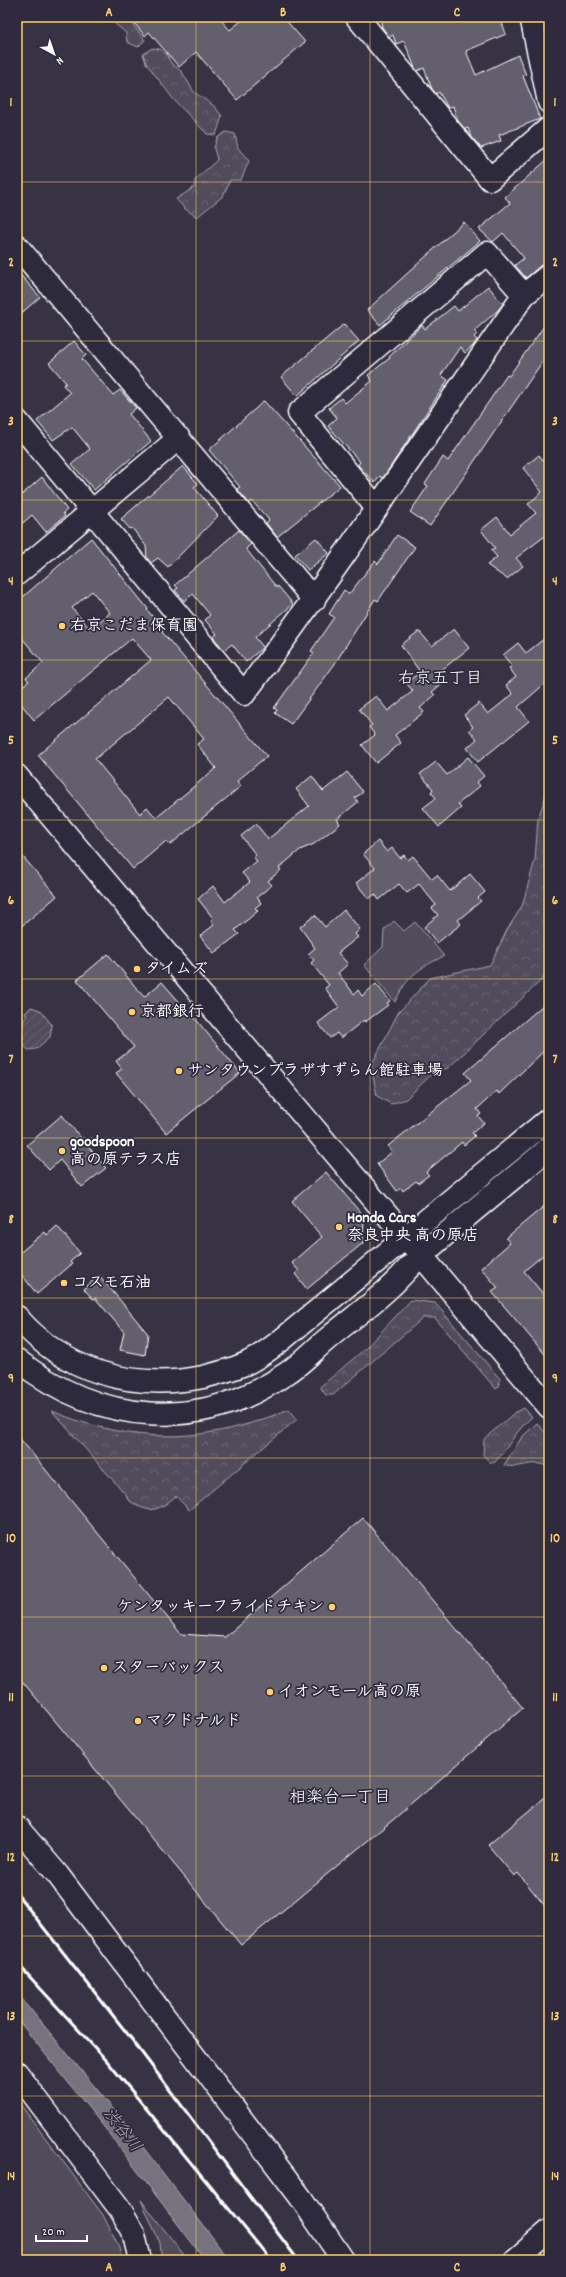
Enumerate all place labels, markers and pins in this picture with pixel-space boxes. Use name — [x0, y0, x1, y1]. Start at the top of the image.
place label: 右京こだま保育園 — [70, 615, 198, 638]
marker: 右京こだま保育園 — [57, 621, 67, 631]
place label: タイムズ — [145, 958, 208, 981]
marker: タイムズ — [132, 964, 142, 974]
place label: 京都銀行 — [140, 1001, 204, 1024]
marker: 京都銀行 — [127, 1007, 137, 1017]
place label: サンタウンプラザすずらん館駐車場 — [187, 1060, 443, 1083]
marker: サンタウンプラザすずらん館駐車場 — [174, 1066, 184, 1076]
place label: goodspoon 高の原テラス店 — [70, 1131, 181, 1172]
marker: goodspoon 高の原テラス店 — [57, 1146, 67, 1156]
place label: Honda Cars 奈良中央 高の原店 — [347, 1207, 479, 1248]
marker: Honda Cars 奈良中央 高の原店 — [334, 1222, 344, 1232]
place label: コスモ石油 — [72, 1272, 151, 1295]
marker: コスモ石油 — [59, 1278, 69, 1288]
place label: ケンタッキーフライドチキン — [117, 1596, 324, 1619]
marker: ケンタッキーフライドチキン — [327, 1602, 337, 1612]
place label: スターバックス — [112, 1657, 224, 1680]
marker: スターバックス — [99, 1663, 109, 1673]
place label: イオンモール高の原 — [278, 1681, 421, 1704]
marker: イオンモール高の原 — [265, 1687, 275, 1697]
place label: マクドナルド — [146, 1710, 241, 1733]
marker: マクドナルド — [133, 1716, 143, 1726]

